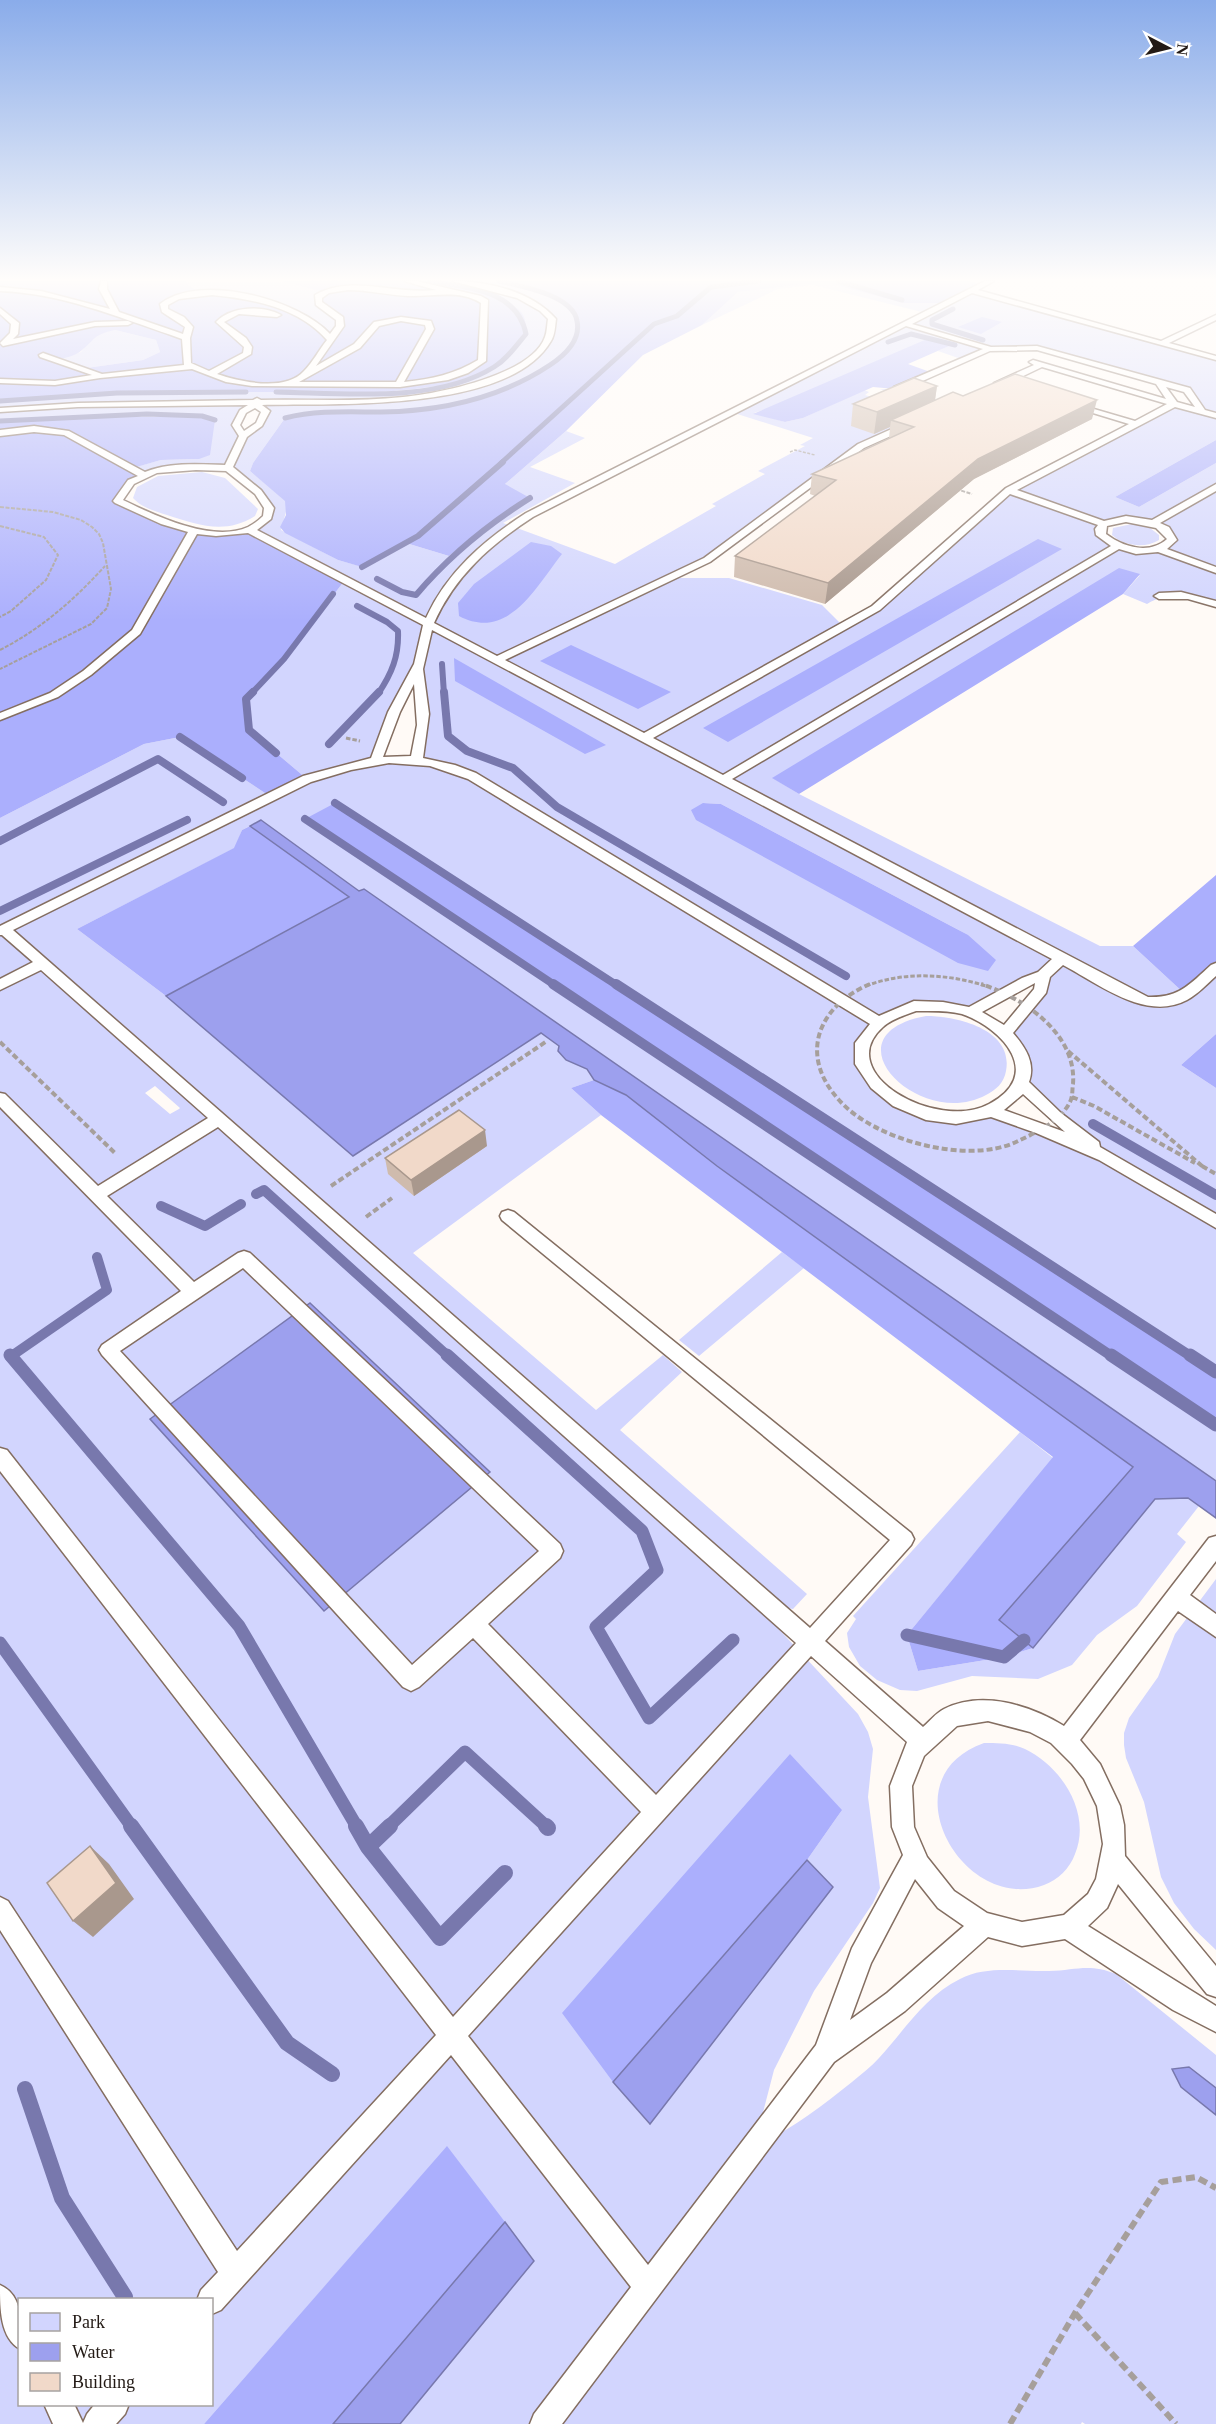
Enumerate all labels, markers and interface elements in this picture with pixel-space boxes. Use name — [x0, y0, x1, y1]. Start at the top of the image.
north arrow — [1138, 18, 1198, 78]
text: N — [1173, 43, 1192, 57]
legend — [18, 2298, 213, 2406]
text: Park — [72, 2312, 105, 2332]
text: Water — [72, 2342, 115, 2362]
text: Building — [72, 2372, 135, 2392]

